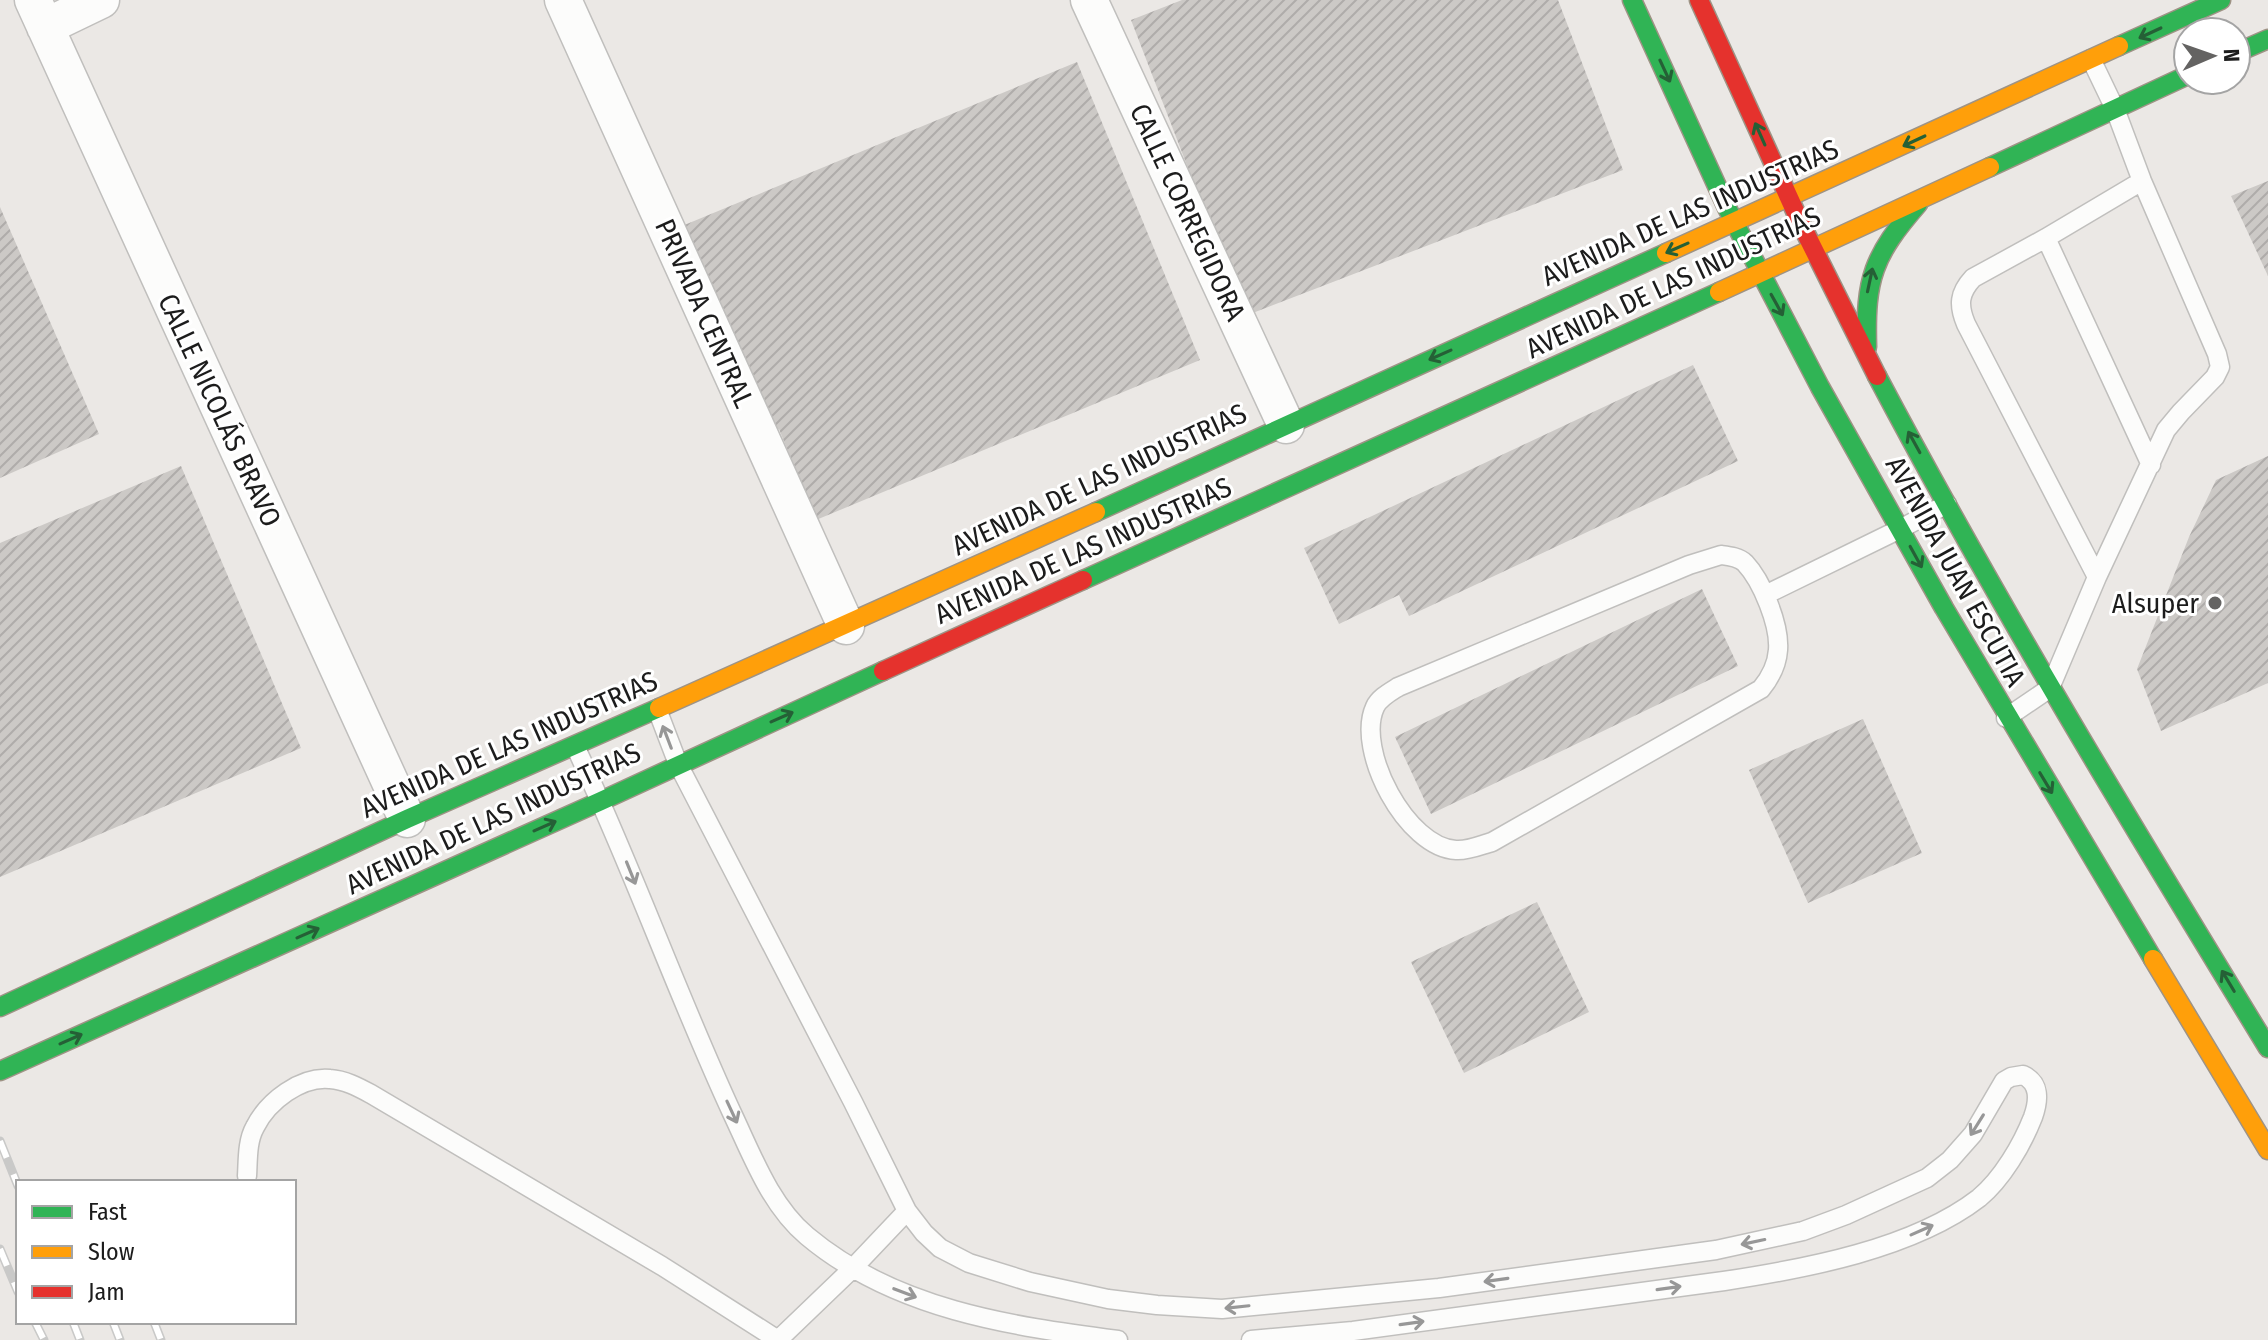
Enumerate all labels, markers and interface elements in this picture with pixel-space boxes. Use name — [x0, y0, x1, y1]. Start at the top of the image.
north arrow — [2172, 16, 2252, 96]
one-way arrow — [2139, 26, 2163, 41]
text: N — [2218, 48, 2245, 62]
one-way arrow — [1658, 59, 1673, 83]
street label: CALLE CORREGIDORA — [1123, 99, 1252, 326]
one-way arrow — [1752, 123, 1767, 147]
street label: AVENIDA DE LAS INDUSTRIAS — [1536, 131, 1844, 293]
one-way arrow — [1902, 134, 1927, 149]
street label: AVENIDA DE LAS INDUSTRIAS — [1520, 199, 1826, 365]
street label: PRIVADA CENTRAL — [648, 214, 761, 413]
one-way arrow — [1666, 242, 1690, 257]
one-way arrow — [1863, 268, 1878, 293]
street label: CALLE NICOLÁS BRAVO — [151, 288, 288, 532]
one-way arrow — [1770, 293, 1785, 317]
one-way arrow — [1429, 348, 1453, 363]
street label: AVENIDA DE LAS INDUSTRIAS — [946, 396, 1252, 562]
one-way arrow — [1905, 431, 1921, 454]
street label: AVENIDA JUAN ESCUTIA — [1879, 451, 2033, 692]
street label: AVENIDA DE LAS INDUSTRIAS — [929, 469, 1237, 631]
one-way arrow — [1909, 545, 1924, 569]
place label: Alsuper — [2112, 587, 2199, 620]
marker: Alsuper — [2206, 594, 2224, 612]
street label: AVENIDA DE LAS INDUSTRIAS — [355, 663, 663, 825]
one-way arrow — [769, 709, 793, 724]
one-way arrow — [659, 725, 673, 750]
street label: AVENIDA DE LAS INDUSTRIAS — [340, 735, 646, 901]
one-way arrow — [2038, 771, 2054, 794]
one-way arrow — [533, 818, 557, 833]
one-way arrow — [624, 860, 639, 885]
one-way arrow — [296, 924, 320, 939]
one-way arrow — [2219, 970, 2235, 993]
one-way arrow — [59, 1031, 83, 1046]
one-way arrow — [725, 1100, 740, 1124]
one-way arrow — [1969, 1113, 1985, 1136]
legend — [16, 1180, 296, 1324]
text: Fast — [88, 1198, 127, 1226]
one-way arrow — [1910, 1222, 1934, 1237]
one-way arrow — [1740, 1235, 1766, 1250]
text: Slow — [88, 1238, 135, 1266]
one-way arrow — [1483, 1273, 1509, 1288]
text: Jam — [88, 1278, 125, 1306]
one-way arrow — [1656, 1280, 1682, 1295]
one-way arrow — [892, 1287, 917, 1301]
one-way arrow — [1224, 1300, 1251, 1315]
one-way arrow — [1399, 1315, 1424, 1330]

